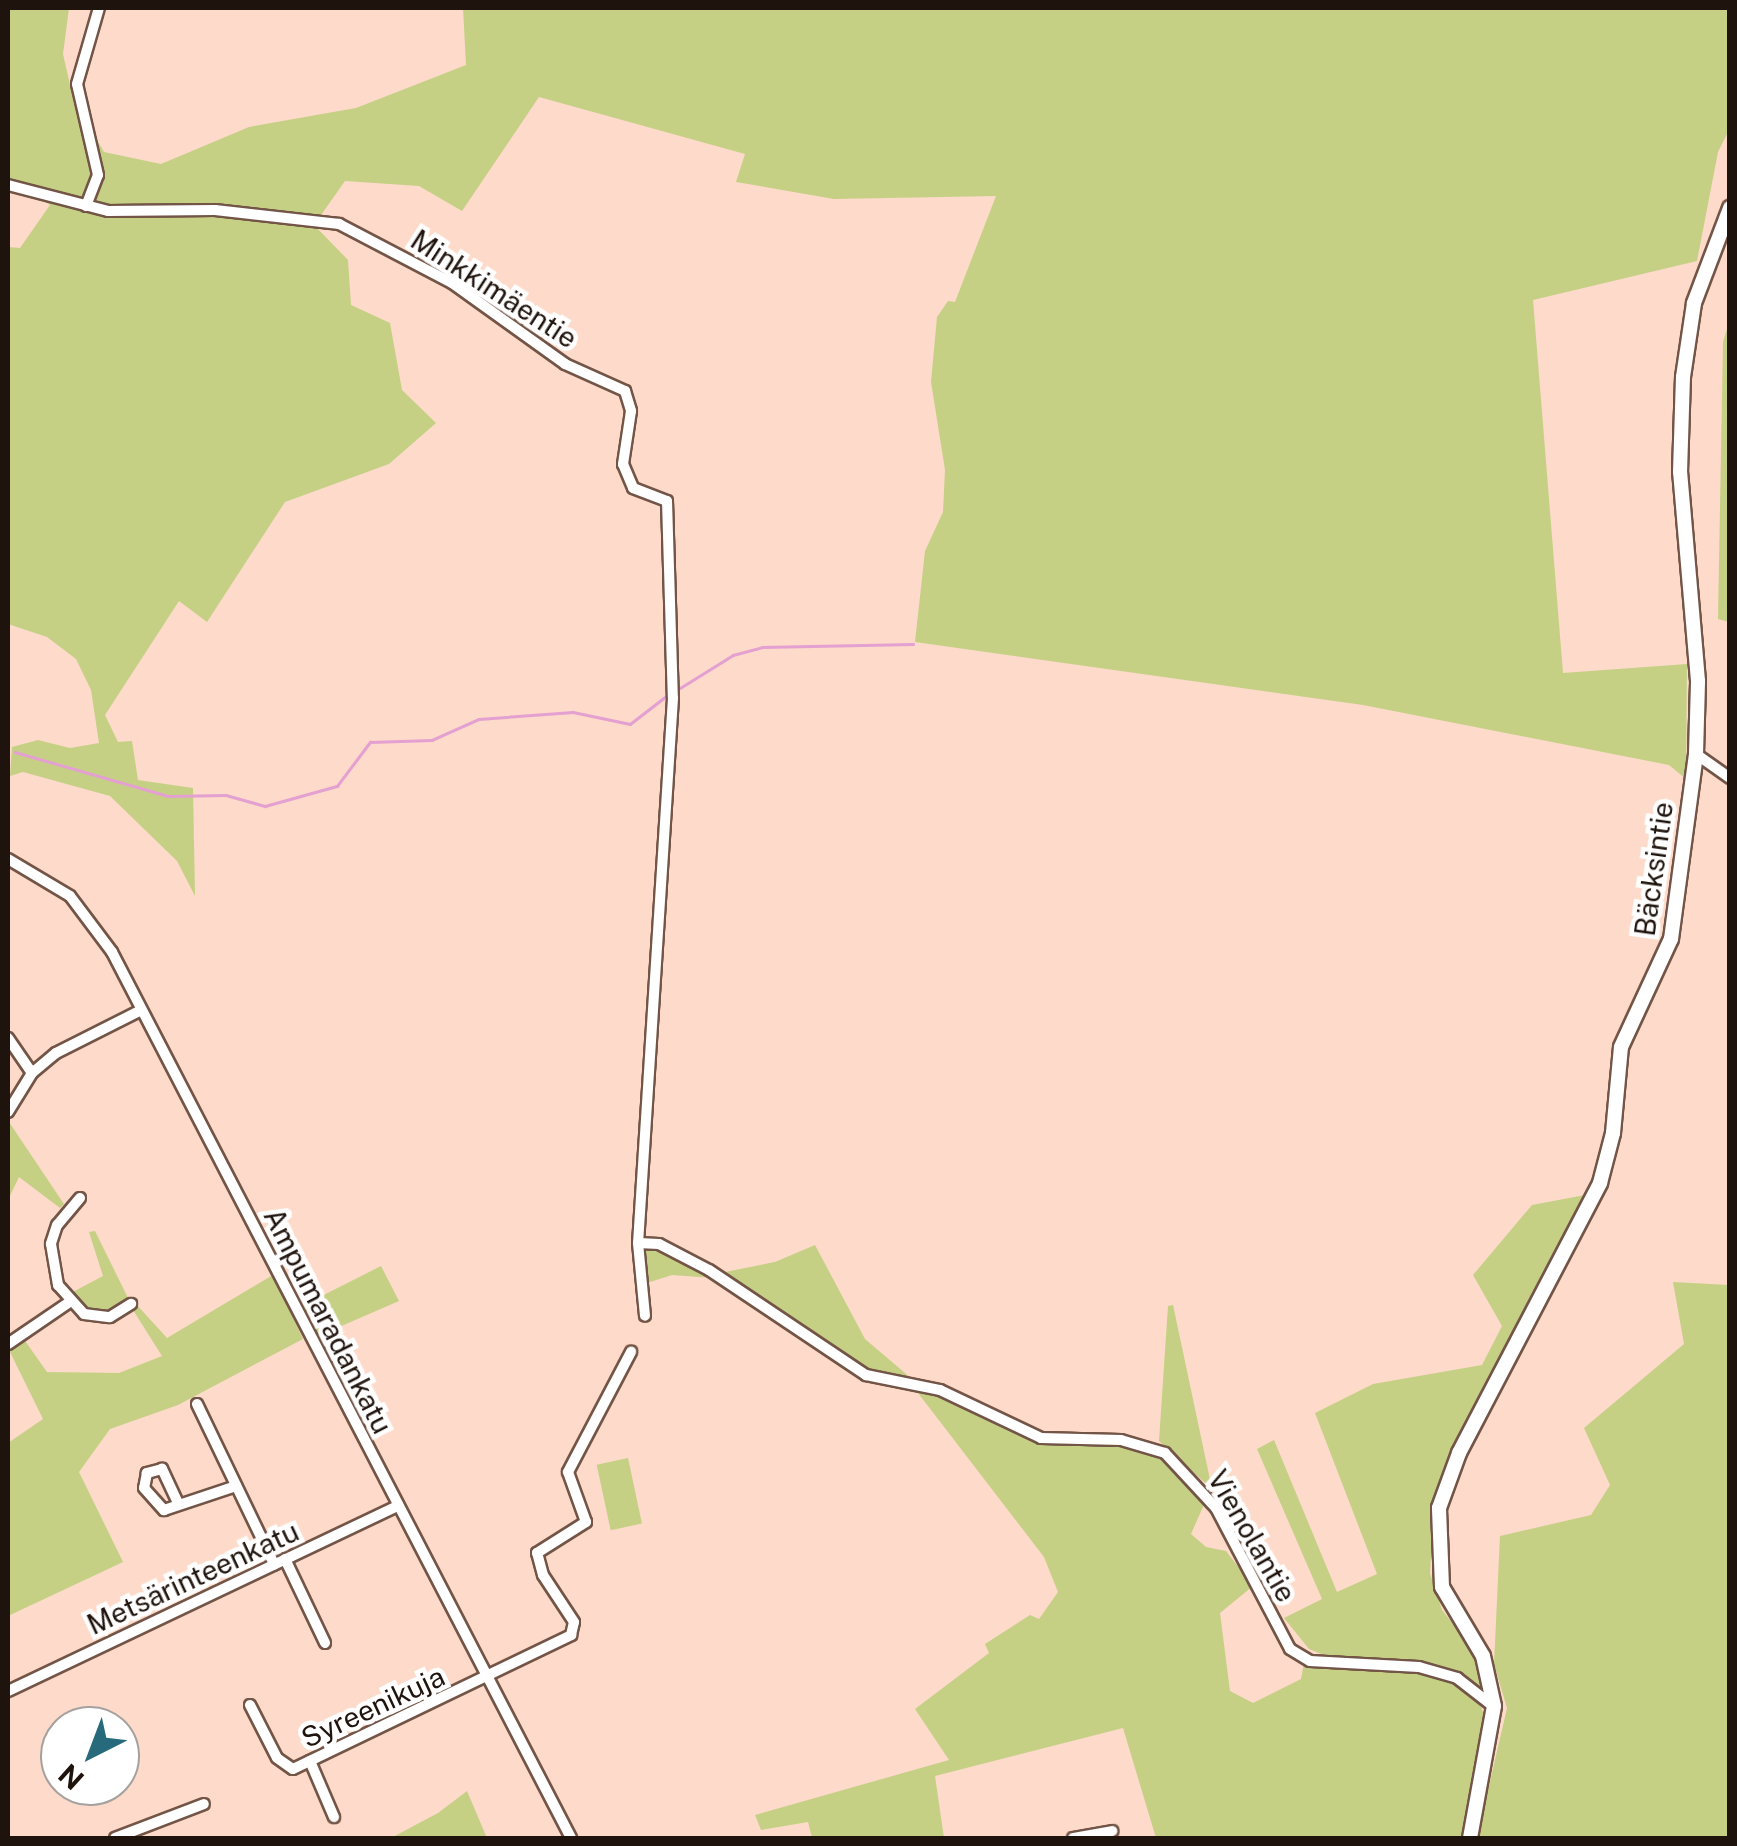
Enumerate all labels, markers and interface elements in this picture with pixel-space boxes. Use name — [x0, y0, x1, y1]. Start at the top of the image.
street label: Minkkimäentie — [405, 223, 583, 355]
street label: Bäcksintie — [1628, 800, 1680, 938]
street label: Ampumaradankatu — [257, 1203, 399, 1439]
street label: Vienolantie — [1201, 1464, 1303, 1608]
street label: Metsärinteenkatu — [82, 1514, 304, 1642]
street label: Syreenikuja — [296, 1659, 450, 1755]
north arrow — [40, 1706, 140, 1806]
text: N — [52, 1758, 90, 1797]

